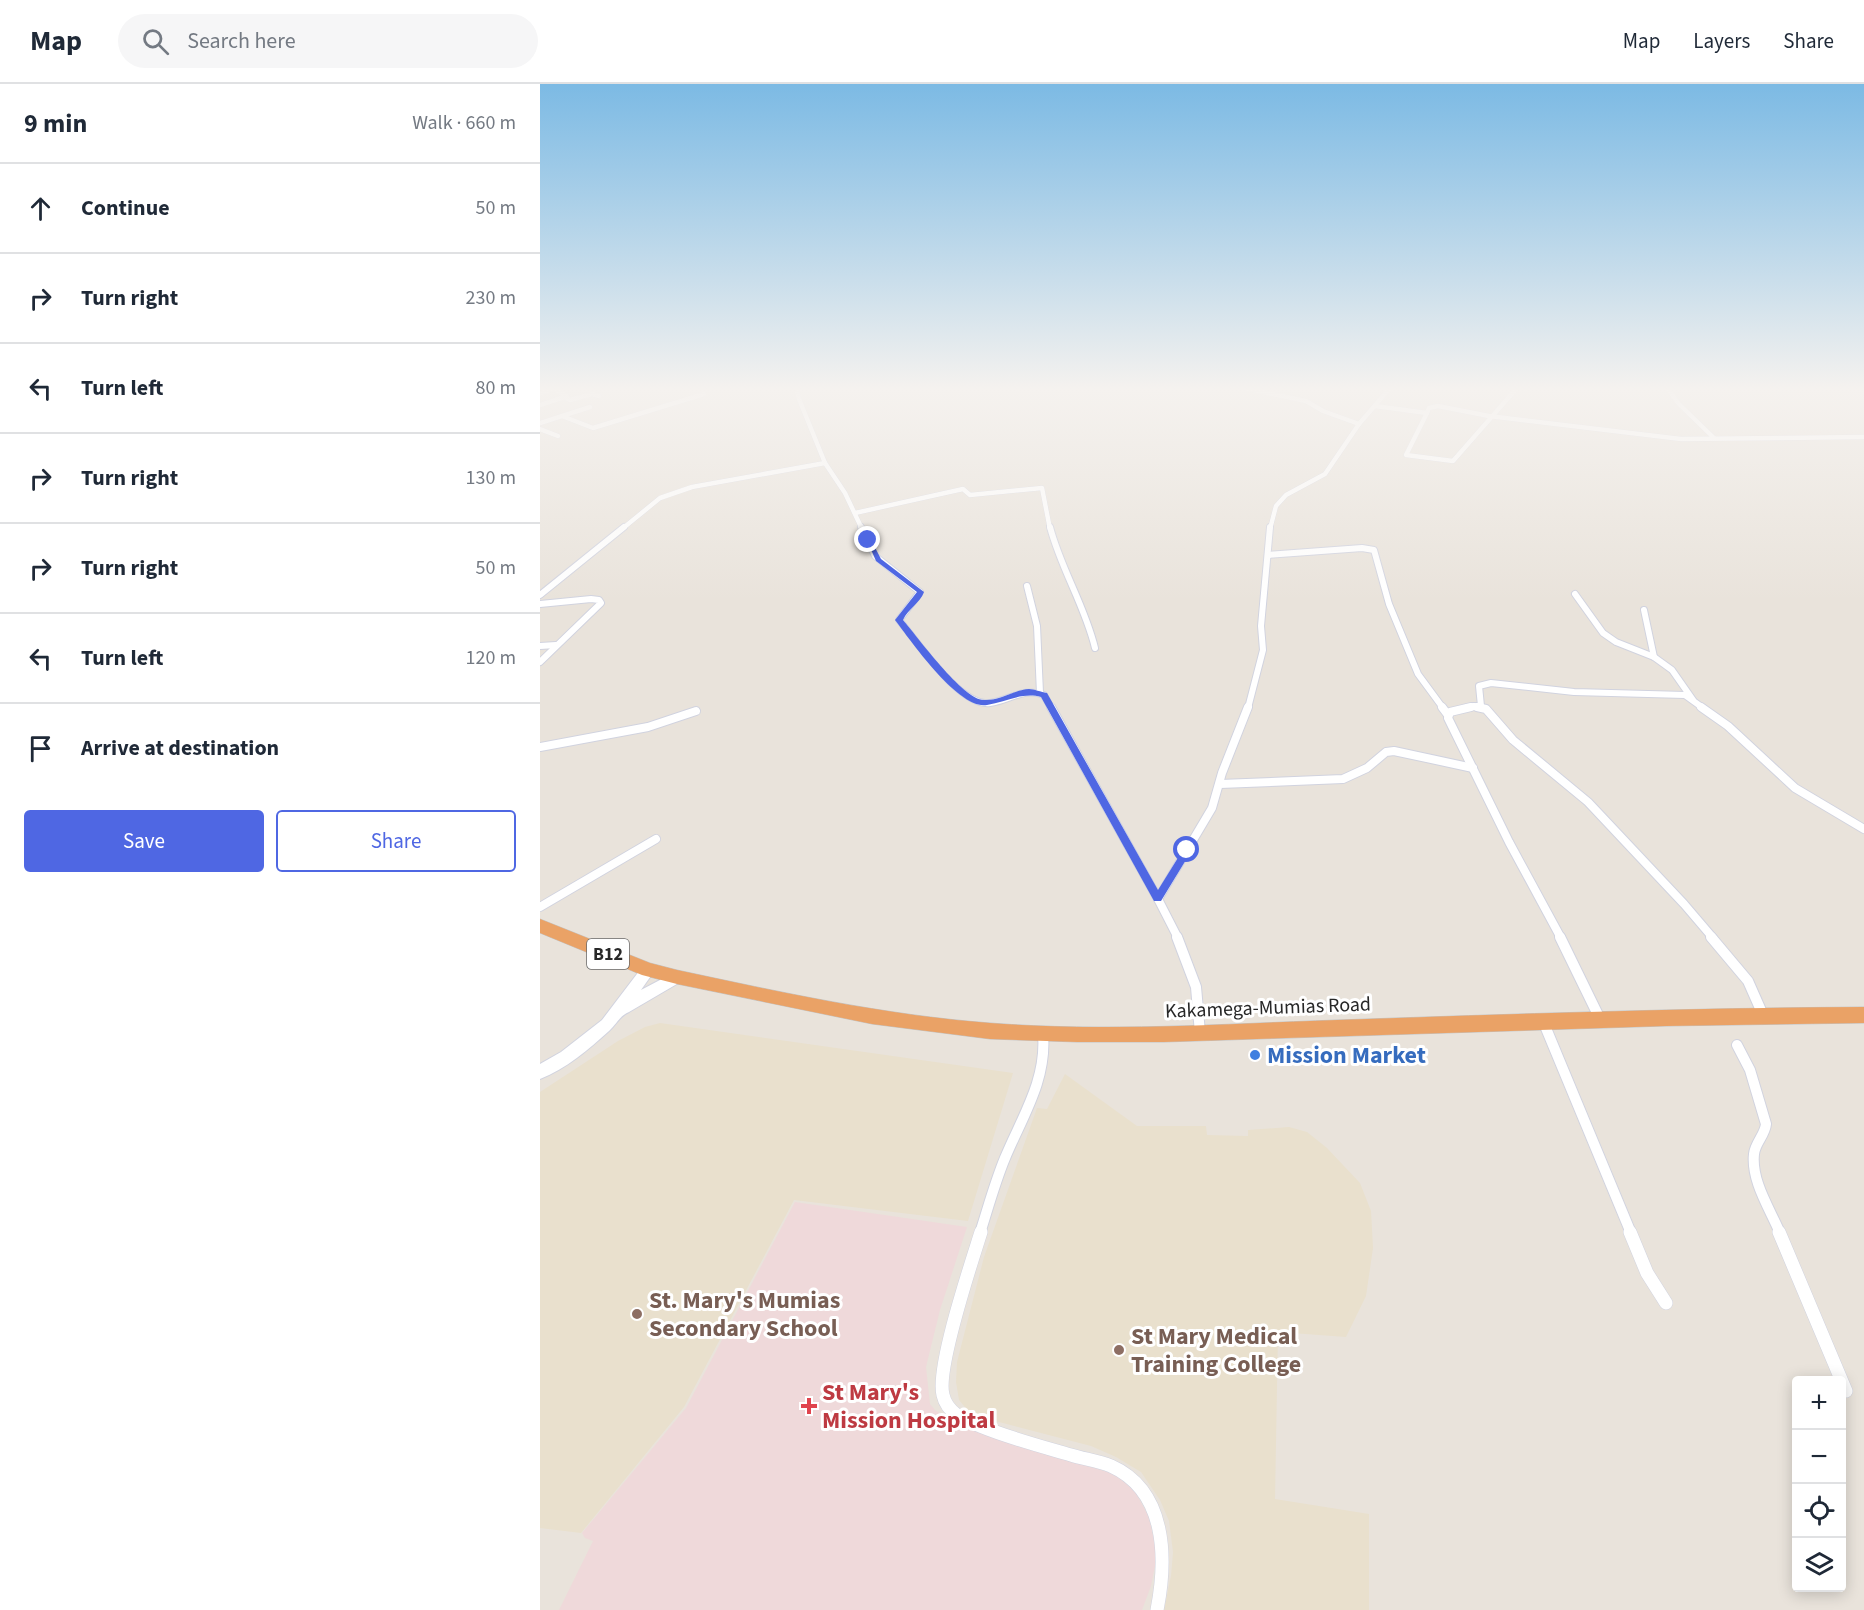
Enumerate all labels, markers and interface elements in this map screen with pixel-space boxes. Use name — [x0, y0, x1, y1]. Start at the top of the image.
search box — [118, 14, 538, 68]
text: Map — [30, 21, 82, 61]
icon: search — [139, 25, 172, 58]
text: Search here — [187, 25, 296, 57]
text: Map — [1623, 26, 1660, 56]
text: Layers — [1693, 26, 1750, 56]
text: Share — [1783, 26, 1834, 56]
text: 9 min — [24, 105, 87, 142]
text: Walk · 660 m — [412, 109, 516, 137]
icon: ahead — [24, 192, 57, 225]
text: Continue — [81, 192, 170, 224]
text: 50 m — [476, 194, 516, 222]
icon: right — [24, 282, 57, 315]
text: Turn right — [81, 282, 178, 314]
text: 230 m — [466, 284, 516, 312]
icon: left — [24, 372, 57, 405]
text: Turn left — [81, 372, 163, 404]
text: 80 m — [476, 374, 516, 402]
icon: right — [24, 462, 57, 495]
text: Turn right — [81, 462, 178, 494]
text: 130 m — [466, 464, 516, 492]
route end — [854, 526, 880, 552]
icon: right — [24, 552, 57, 585]
text: Turn right — [81, 552, 178, 584]
text: 50 m — [476, 554, 516, 582]
icon: left — [24, 642, 57, 675]
text: Turn left — [81, 642, 163, 674]
text: 120 m — [466, 644, 516, 672]
icon: arrive — [24, 732, 57, 765]
text: Arrive at destination — [81, 732, 279, 764]
button: Save — [24, 810, 264, 872]
button: Share — [276, 810, 516, 872]
route start — [1173, 836, 1199, 862]
road number: B12 — [587, 939, 629, 969]
street label: Kakamega-Mumias Road — [1165, 990, 1371, 1026]
place label: Mission Market — [1267, 1038, 1426, 1073]
marker: Mission Market — [1248, 1048, 1262, 1062]
place label: St. Mary's Mumias Secondary School — [649, 1283, 840, 1346]
marker: St. Mary's Mumias Secondary School — [630, 1307, 644, 1321]
place label: St Mary Medical Training College — [1131, 1319, 1301, 1382]
marker: St Mary Medical Training College — [1112, 1343, 1126, 1357]
place label: St Mary's Mission Hospital — [822, 1375, 995, 1438]
map controls — [1792, 1376, 1846, 1592]
button: + — [1792, 1376, 1846, 1430]
marker: St Mary's Mission Hospital — [800, 1397, 818, 1415]
button: − — [1792, 1430, 1846, 1484]
button: locate — [1792, 1484, 1846, 1538]
button: layers — [1792, 1538, 1846, 1592]

